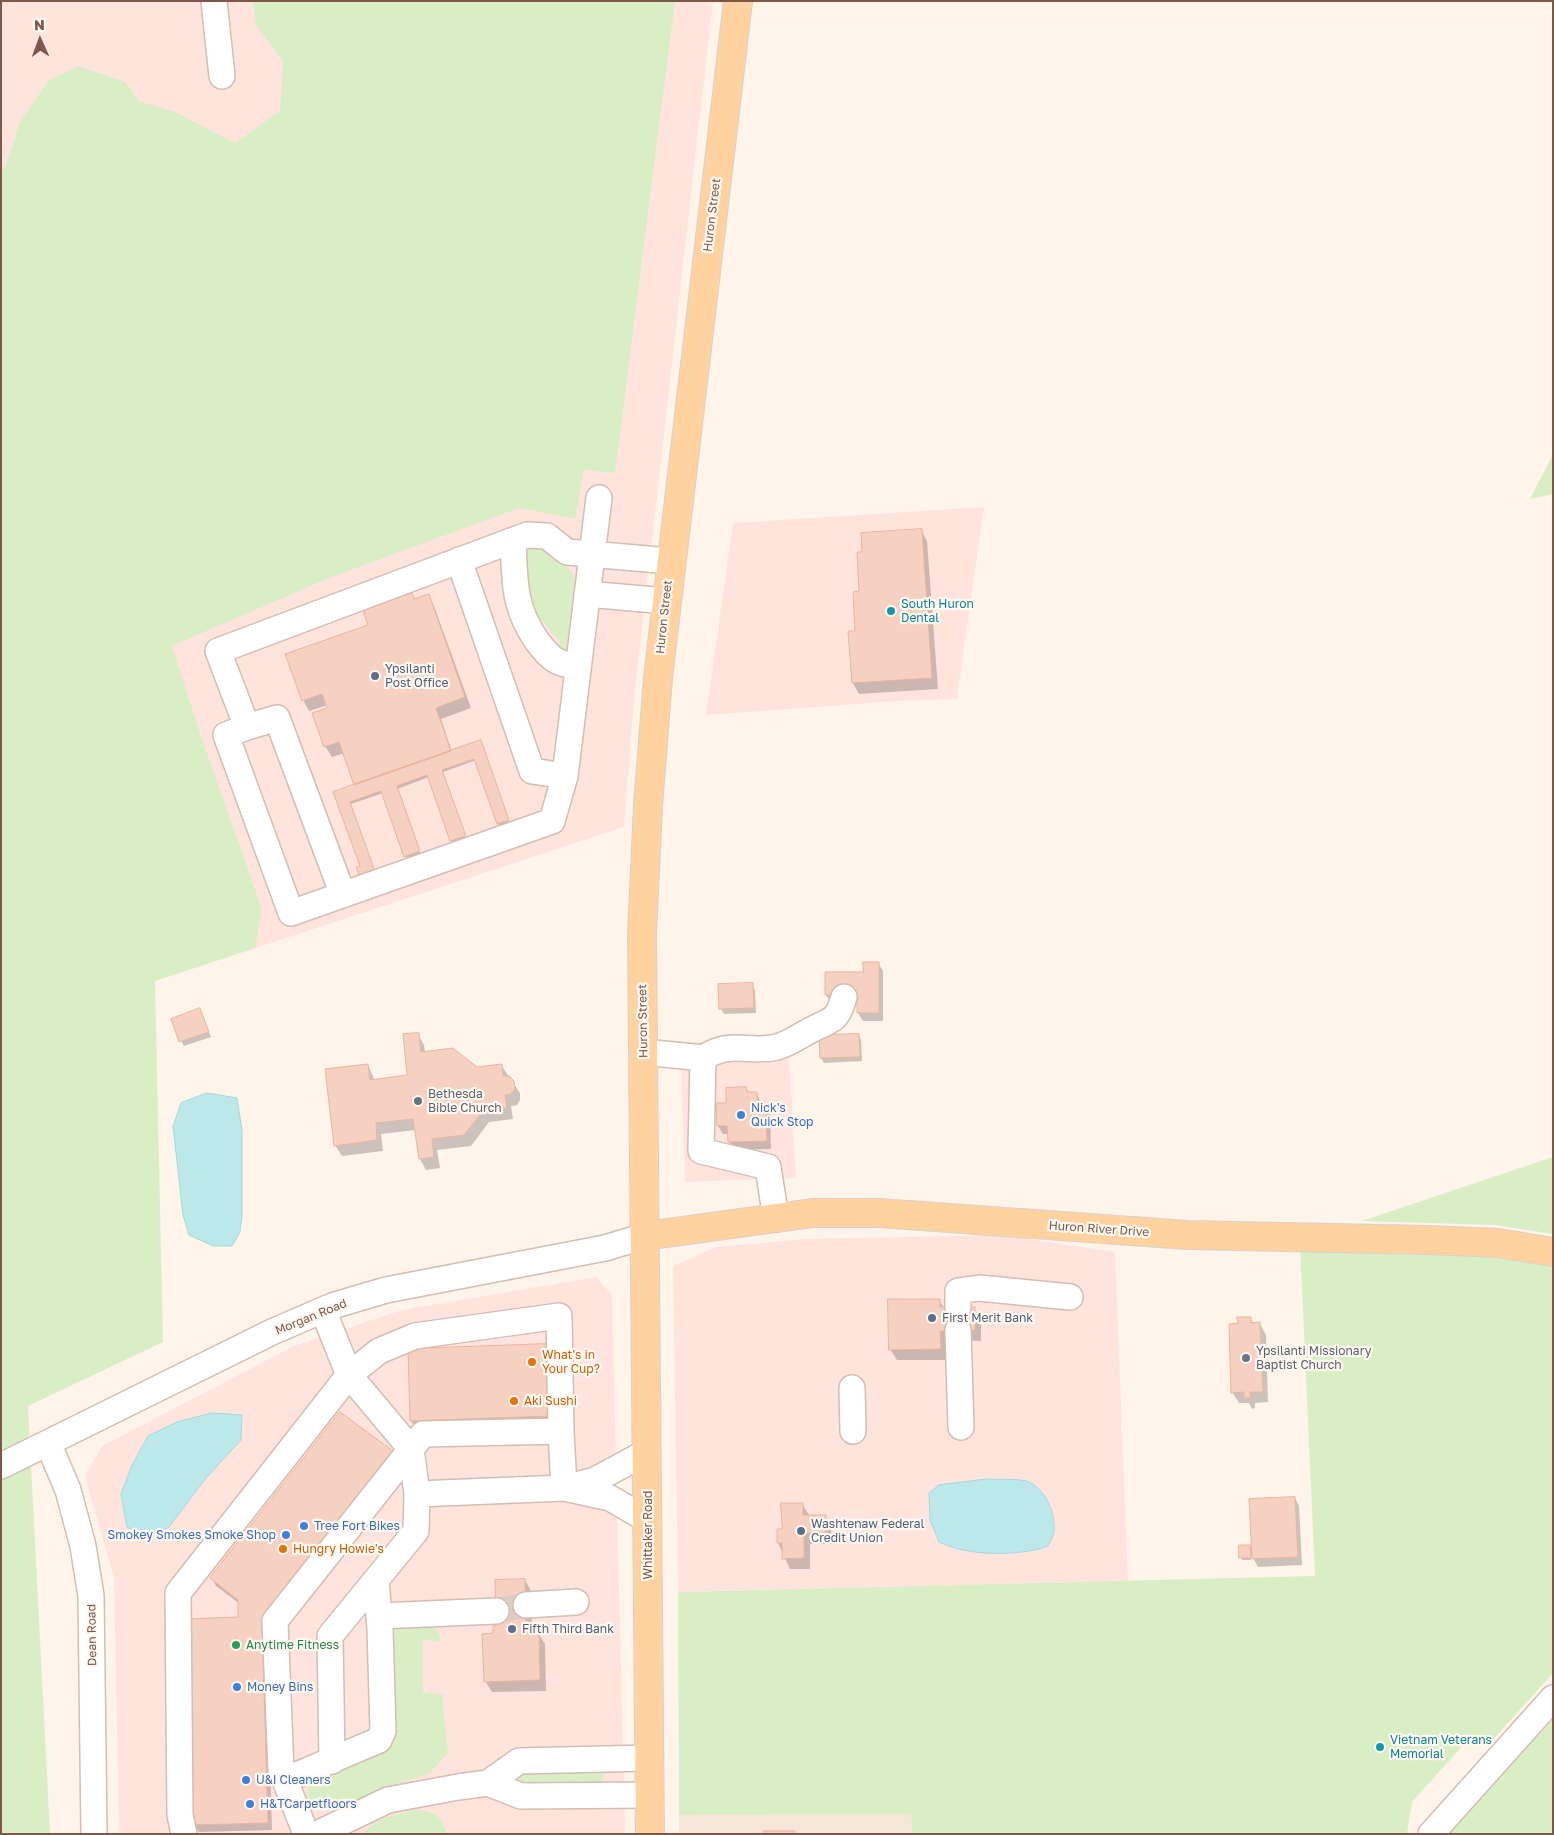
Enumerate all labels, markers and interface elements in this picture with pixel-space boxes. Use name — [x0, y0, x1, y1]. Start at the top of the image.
north arrow — [15, 15, 65, 65]
text: N — [34, 16, 45, 33]
street label: Huron Street — [700, 177, 724, 253]
street label: Huron Street — [653, 579, 675, 655]
place label: South Huron Dental — [901, 597, 974, 625]
marker: South Huron Dental — [885, 605, 897, 617]
place label: Ypsilanti Post Office — [385, 662, 449, 690]
marker: Ypsilanti Post Office — [369, 670, 381, 682]
street label: Huron Street — [635, 984, 651, 1058]
place label: Bethesda Bible Church — [428, 1087, 502, 1115]
marker: Bethesda Bible Church — [412, 1095, 424, 1107]
place label: Nick's Quick Stop — [751, 1101, 813, 1129]
marker: Nick's Quick Stop — [735, 1109, 747, 1121]
street label: Huron River Drive — [1048, 1218, 1150, 1240]
street label: Morgan Road — [273, 1296, 349, 1338]
place label: First Merit Bank — [942, 1311, 1033, 1325]
marker: First Merit Bank — [926, 1312, 938, 1324]
place label: Ypsilanti Missionary Baptist Church — [1256, 1344, 1371, 1372]
place label: What's in Your Cup? — [542, 1348, 600, 1376]
marker: Ypsilanti Missionary Baptist Church — [1240, 1352, 1252, 1364]
marker: What's in Your Cup? — [526, 1356, 538, 1368]
place label: Aki Sushi — [524, 1394, 577, 1408]
marker: Aki Sushi — [508, 1395, 520, 1407]
street label: Whittaker Road — [641, 1491, 655, 1579]
place label: Washtenaw Federal Credit Union — [811, 1517, 924, 1545]
place label: Tree Fort Bikes — [314, 1519, 400, 1533]
marker: Tree Fort Bikes — [298, 1520, 310, 1532]
marker: Washtenaw Federal Credit Union — [795, 1525, 807, 1537]
place label: Smokey Smokes Smoke Shop — [108, 1528, 276, 1542]
marker: Smokey Smokes Smoke Shop — [280, 1529, 292, 1541]
place label: Hungry Howie's — [293, 1542, 384, 1556]
marker: Hungry Howie's — [277, 1543, 289, 1555]
street label: Dean Road — [84, 1604, 100, 1666]
place label: Fifth Third Bank — [522, 1622, 614, 1636]
marker: Fifth Third Bank — [506, 1623, 518, 1635]
place label: Anytime Fitness — [246, 1638, 339, 1652]
marker: Anytime Fitness — [230, 1639, 242, 1651]
place label: Money Bins — [247, 1680, 313, 1694]
marker: Money Bins — [231, 1681, 243, 1693]
place label: Vietnam Veterans Memorial — [1390, 1733, 1492, 1761]
marker: Vietnam Veterans Memorial — [1374, 1741, 1386, 1753]
place label: U&I Cleaners — [256, 1773, 331, 1787]
marker: U&I Cleaners — [240, 1774, 252, 1786]
place label: H&TCarpetfloors — [260, 1797, 357, 1811]
marker: H&TCarpetfloors — [244, 1798, 256, 1810]

